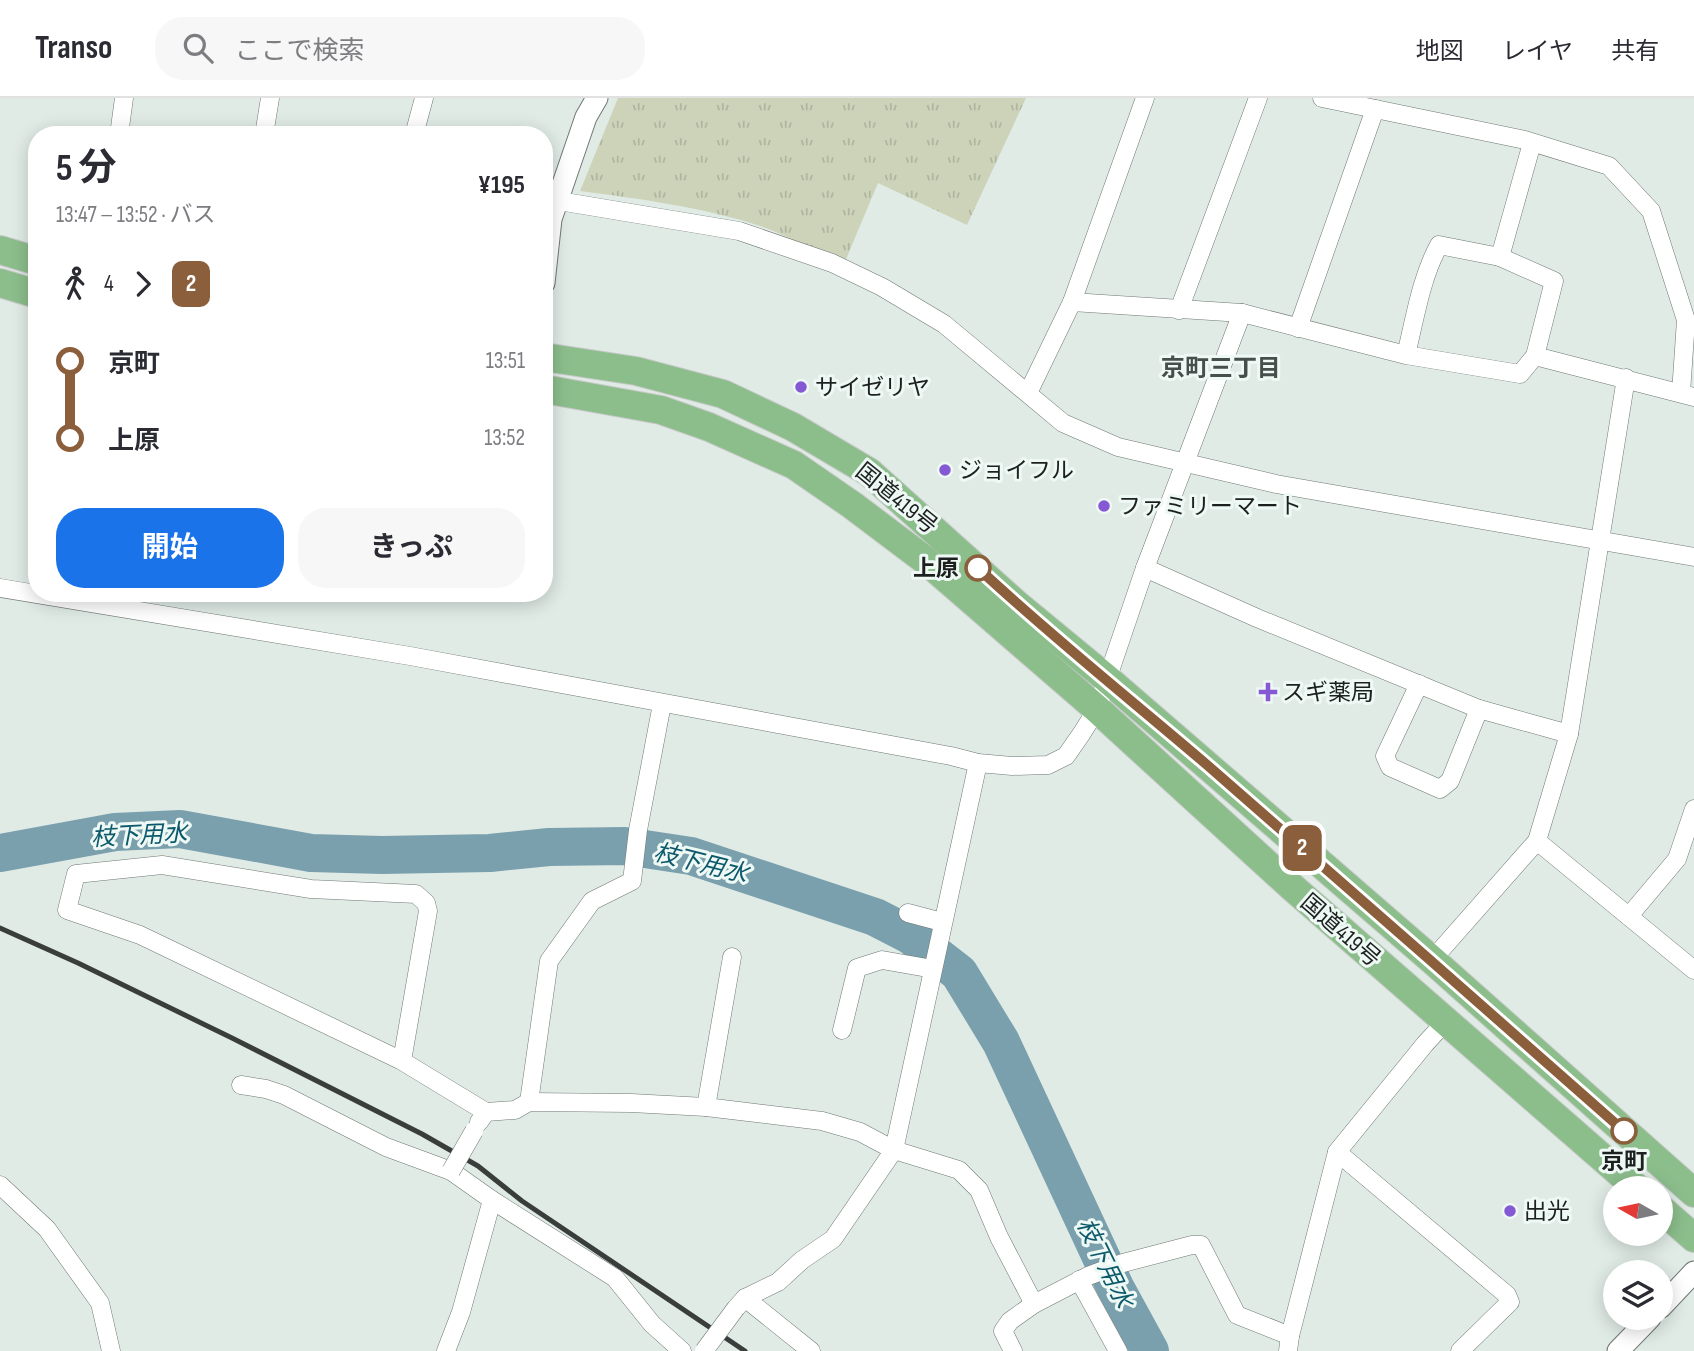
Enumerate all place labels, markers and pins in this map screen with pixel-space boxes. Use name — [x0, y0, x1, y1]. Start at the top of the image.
place label: サイゼリヤ — [815, 374, 930, 402]
marker: サイゼリヤ — [793, 379, 809, 395]
place label: ジョイフル — [959, 457, 1074, 485]
marker: ジョイフル — [937, 462, 953, 478]
place label: ファミリーマート — [1118, 493, 1302, 521]
marker: ファミリーマート — [1096, 498, 1112, 514]
place label: 上原 — [913, 555, 959, 583]
marker: 上原 — [965, 555, 991, 581]
place label: スギ薬局 — [1282, 679, 1374, 707]
marker: スギ薬局 — [1260, 684, 1276, 700]
marker: 京町 — [1611, 1118, 1637, 1144]
place label: 京町 — [1601, 1148, 1647, 1176]
place label: 出光 — [1524, 1198, 1570, 1226]
marker: 出光 — [1502, 1203, 1518, 1219]

